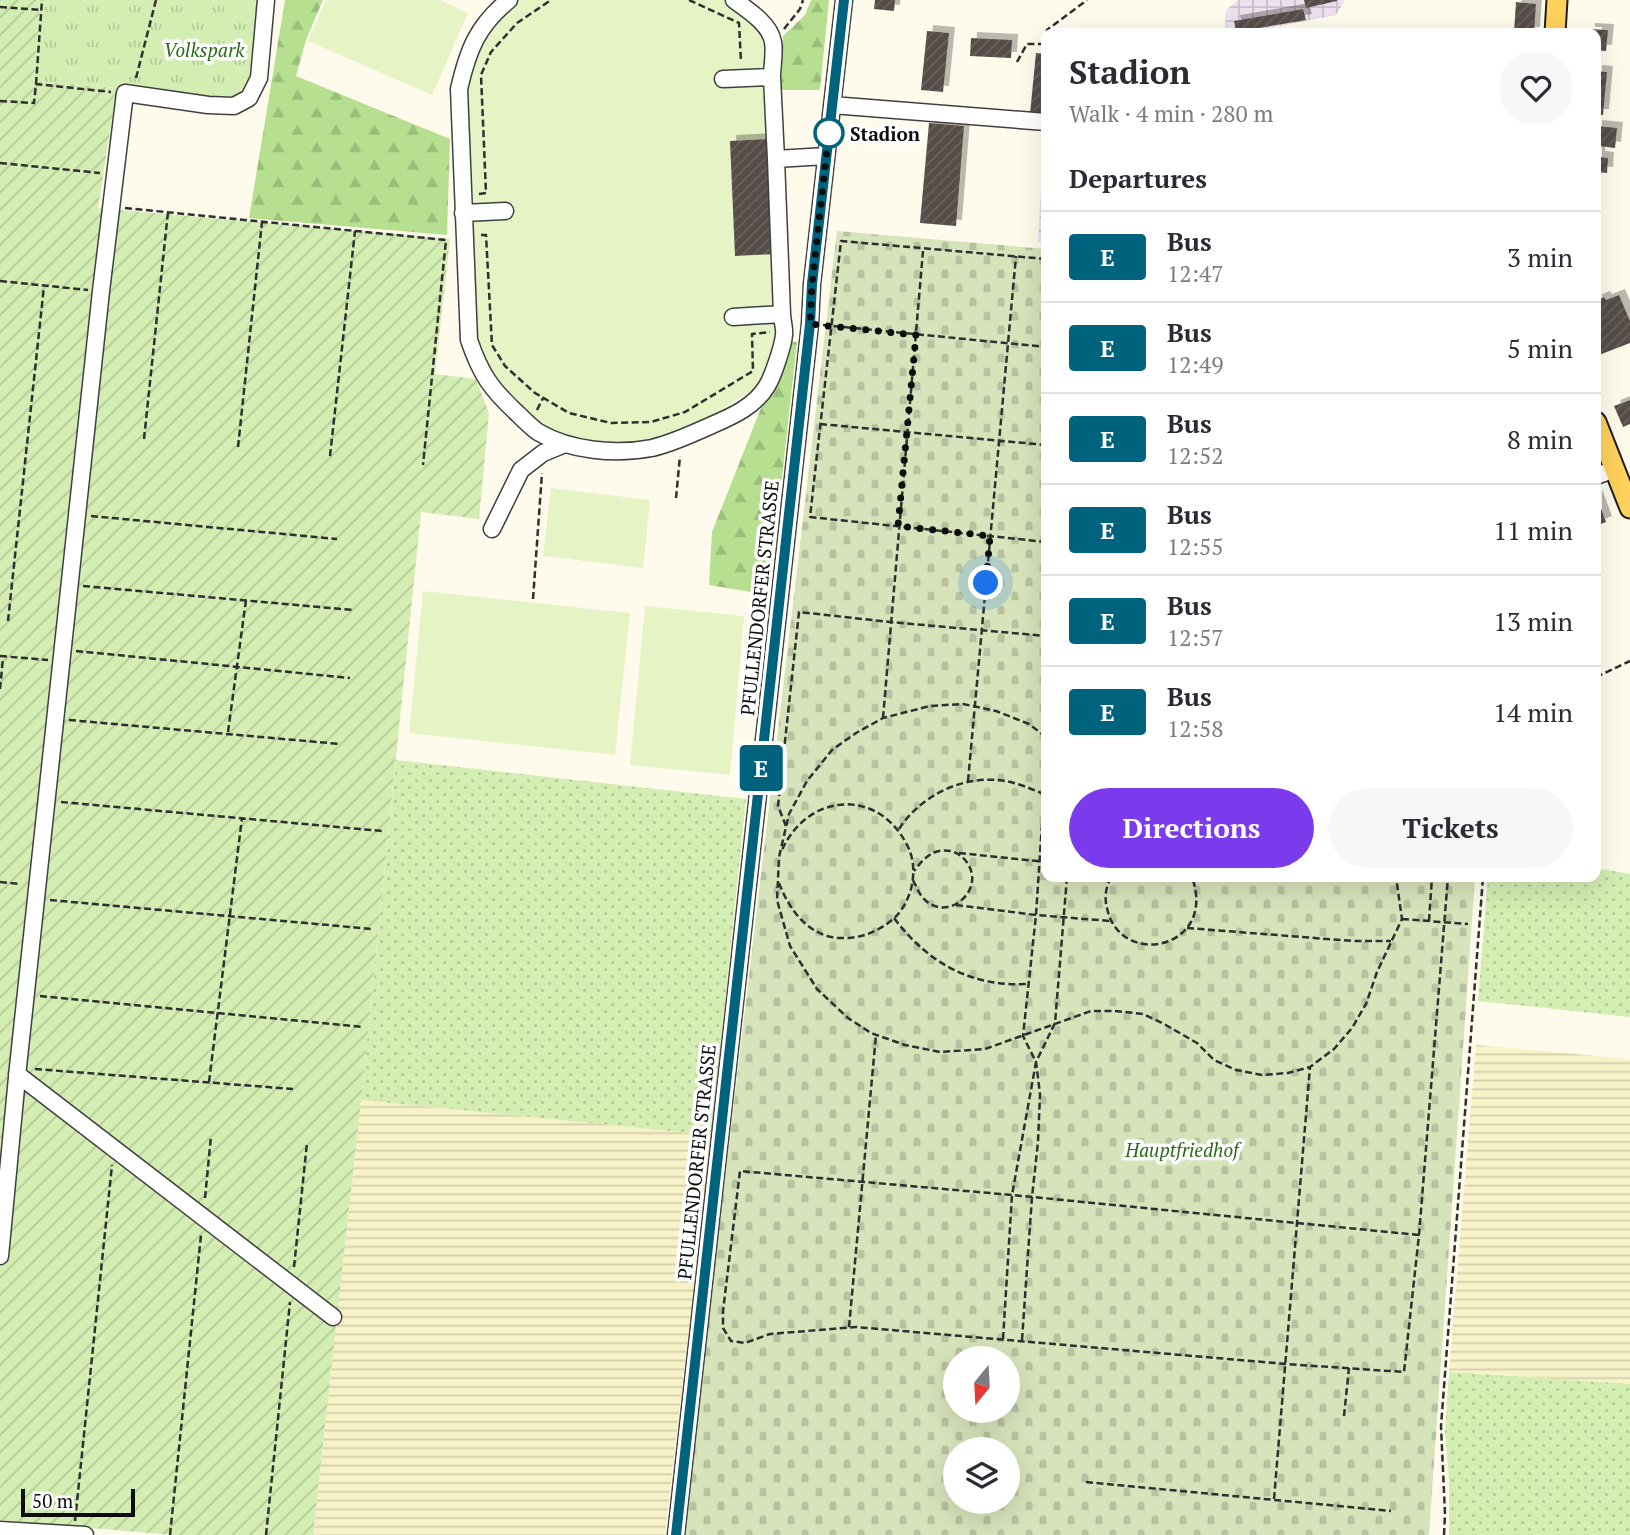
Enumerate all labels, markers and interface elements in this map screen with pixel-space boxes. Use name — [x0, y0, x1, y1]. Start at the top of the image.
park label: Volkspark — [164, 37, 245, 62]
text: Stadion — [1069, 50, 1191, 93]
button: heart — [1499, 51, 1573, 125]
text: Walk · 4 min · 280 m — [1069, 98, 1273, 129]
marker: Stadion — [814, 118, 844, 148]
place label: Stadion — [850, 121, 921, 146]
text: Departures — [1069, 161, 1207, 195]
text: Bus — [1167, 224, 1212, 258]
text: 3 min — [1507, 240, 1573, 274]
text: E — [1100, 241, 1115, 273]
text: 12:47 — [1167, 258, 1224, 289]
text: Bus — [1167, 315, 1212, 349]
text: 5 min — [1507, 331, 1573, 365]
text: E — [1100, 332, 1115, 364]
text: 12:49 — [1167, 349, 1224, 380]
text: Bus — [1167, 406, 1212, 440]
text: 8 min — [1507, 422, 1573, 456]
text: E — [1100, 423, 1115, 455]
text: 12:52 — [1167, 440, 1224, 471]
street label: PFULLENDORFER STRASSE — [734, 479, 784, 717]
text: Bus — [1167, 497, 1212, 531]
text: 11 min — [1493, 513, 1573, 547]
text: E — [1100, 514, 1115, 546]
text: 12:55 — [1167, 531, 1224, 562]
your location — [968, 565, 1003, 600]
text: Bus — [1167, 588, 1212, 622]
text: 13 min — [1493, 604, 1573, 638]
text: E — [1100, 605, 1115, 637]
text: 12:57 — [1167, 622, 1224, 653]
text: Bus — [1167, 679, 1212, 713]
text: 14 min — [1493, 695, 1573, 729]
text: E — [1100, 696, 1115, 728]
text: 12:58 — [1167, 713, 1224, 744]
line badge: E — [738, 745, 784, 791]
text: E — [754, 752, 768, 784]
button: Directions — [1069, 788, 1314, 868]
button: Tickets — [1328, 788, 1573, 868]
street label: PFULLENDORFER STRASSE — [671, 1043, 721, 1281]
park label: Hauptfriedhof — [1124, 1137, 1242, 1162]
north arrow — [943, 1346, 1020, 1423]
map controls — [943, 1346, 1020, 1514]
button: layers — [943, 1437, 1020, 1514]
scale bar — [21, 1486, 135, 1518]
text: 50 m — [32, 1488, 73, 1513]

